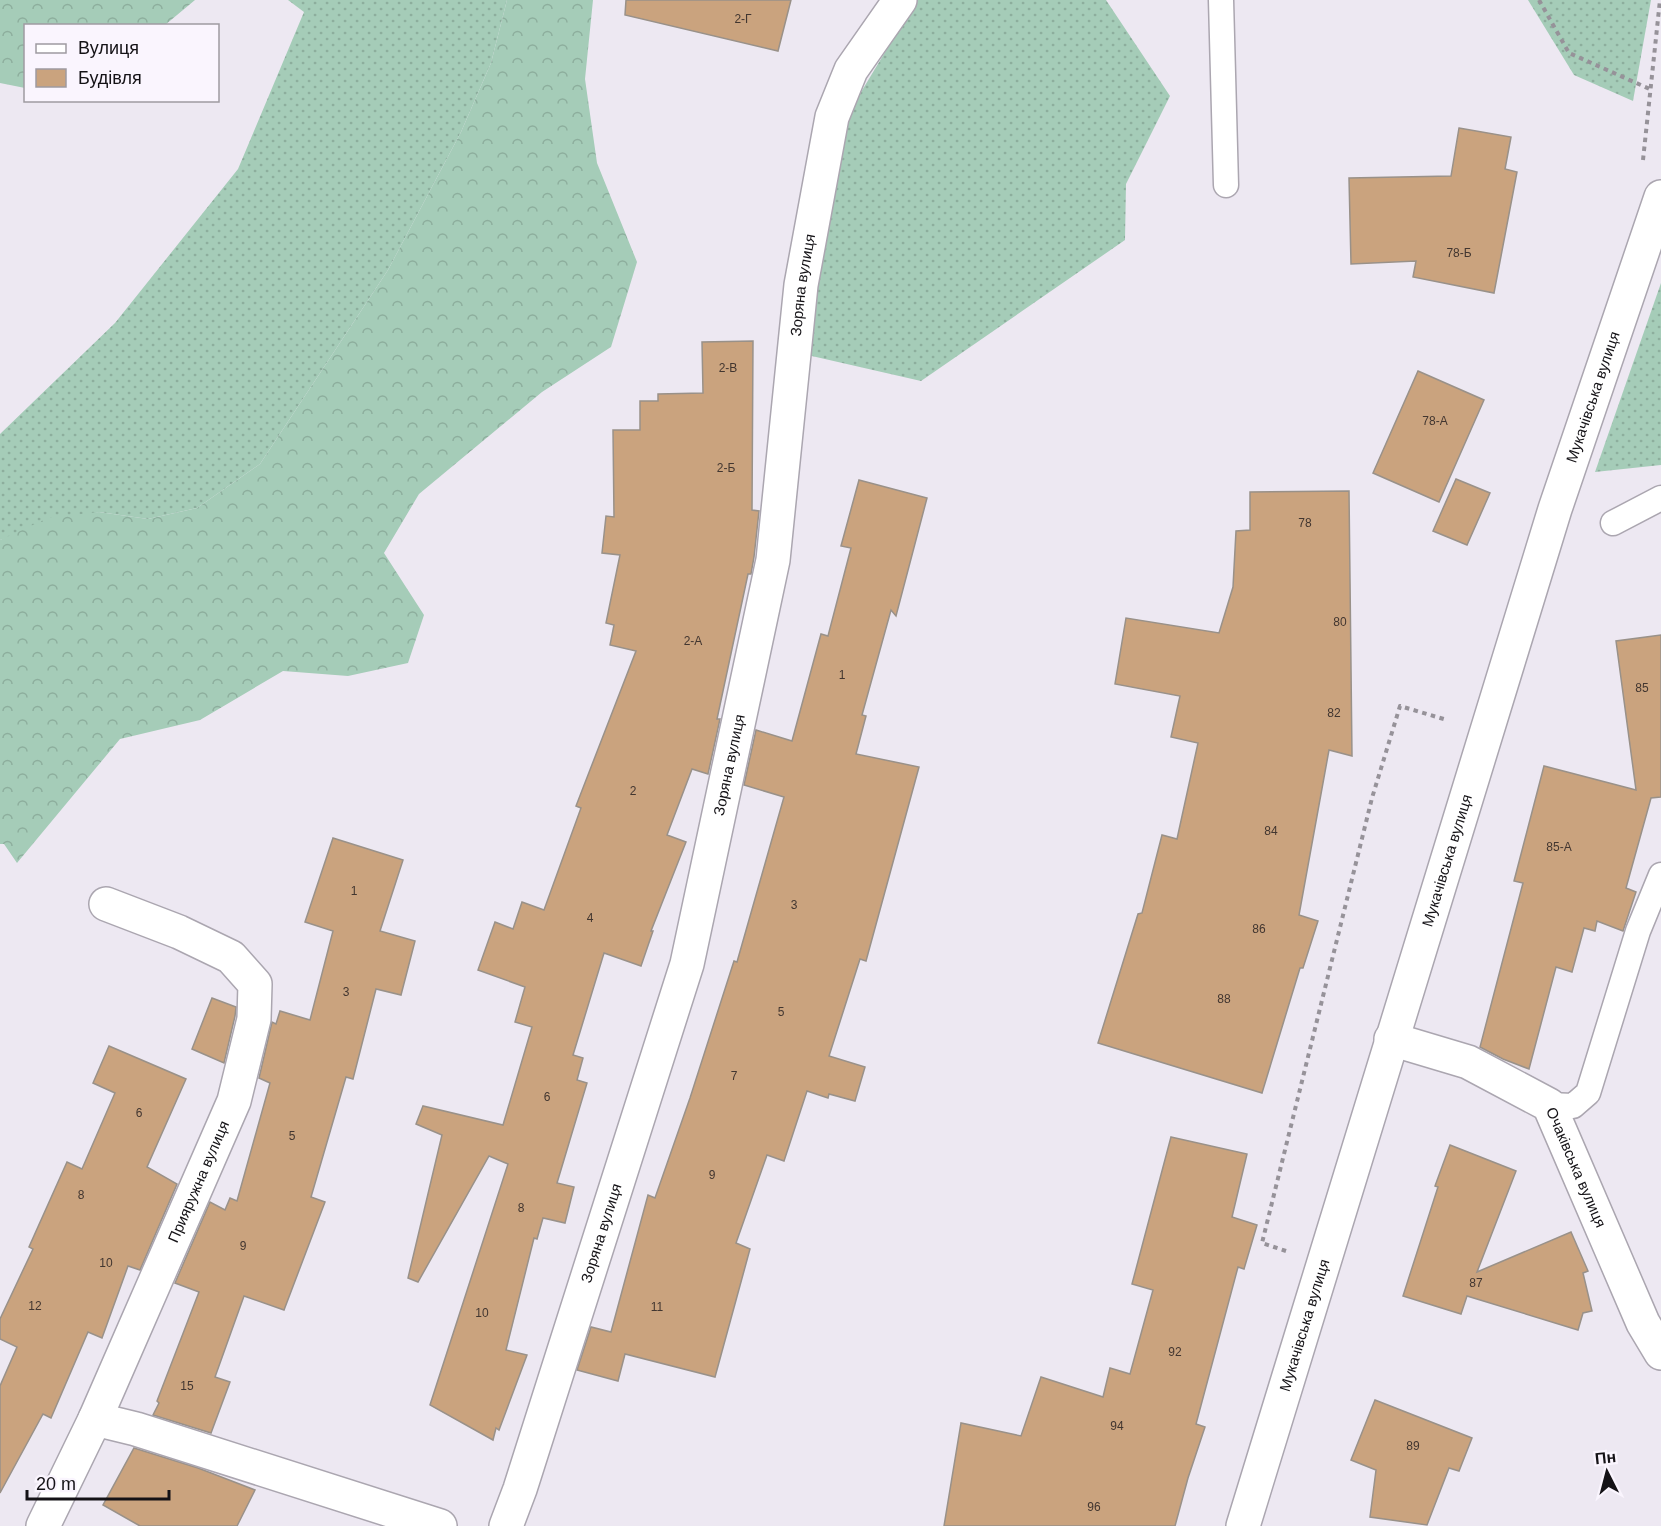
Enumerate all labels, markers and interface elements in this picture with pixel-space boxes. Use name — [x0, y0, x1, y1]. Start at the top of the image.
house number: 2-Г — [734, 12, 752, 26]
legend — [24, 24, 219, 102]
text: Вулиця — [78, 38, 139, 58]
text: Будівля — [78, 68, 142, 88]
street label: Зоряна вулиця — [787, 233, 818, 337]
house number: 78-Б — [1446, 246, 1472, 260]
street label: Мукачівська вулиця — [1562, 329, 1623, 465]
house number: 2-В — [719, 361, 737, 375]
house number: 78-А — [1422, 414, 1448, 428]
house number: 2-Б — [717, 461, 735, 475]
house number: 78 — [1298, 516, 1312, 530]
house number: 80 — [1333, 615, 1347, 629]
house number: 2-А — [684, 634, 702, 648]
house number: 1 — [839, 668, 846, 682]
house number: 85 — [1635, 681, 1649, 695]
house number: 82 — [1327, 706, 1341, 720]
street label: Зоряна вулиця — [710, 713, 748, 817]
house number: 2 — [630, 784, 637, 798]
street label: Мукачівська вулиця — [1418, 792, 1475, 929]
house number: 84 — [1264, 824, 1278, 838]
house number: 85-А — [1546, 840, 1572, 854]
house number: 1 — [351, 884, 358, 898]
house number: 3 — [791, 898, 798, 912]
house number: 4 — [587, 911, 594, 925]
house number: 86 — [1252, 922, 1266, 936]
house number: 3 — [343, 985, 350, 999]
house number: 88 — [1217, 992, 1231, 1006]
house number: 5 — [778, 1005, 785, 1019]
house number: 7 — [731, 1069, 738, 1083]
house number: 6 — [544, 1090, 551, 1104]
street label: Очаківська вулиця — [1543, 1105, 1610, 1230]
house number: 6 — [136, 1106, 143, 1120]
street label: Прияружна вулиця — [164, 1118, 232, 1245]
house number: 5 — [289, 1129, 296, 1143]
house number: 9 — [709, 1168, 716, 1182]
street label: Зоряна вулиця — [577, 1181, 625, 1285]
house number: 8 — [78, 1188, 85, 1202]
house number: 8 — [518, 1201, 525, 1215]
house number: 9 — [240, 1239, 247, 1253]
house number: 10 — [99, 1256, 113, 1270]
street label: Мукачівська вулиця — [1276, 1257, 1332, 1393]
house number: 87 — [1469, 1276, 1483, 1290]
house number: 12 — [28, 1299, 42, 1313]
house number: 11 — [651, 1300, 664, 1314]
house number: 10 — [475, 1306, 489, 1320]
house number: 92 — [1168, 1345, 1182, 1359]
house number: 15 — [180, 1379, 194, 1393]
house number: 94 — [1110, 1419, 1124, 1433]
house number: 89 — [1406, 1439, 1420, 1453]
north arrow — [1577, 1442, 1637, 1502]
text: Пн — [1594, 1448, 1617, 1467]
scale bar — [27, 1463, 170, 1501]
text: 20 m — [36, 1474, 76, 1494]
house number: 96 — [1087, 1500, 1101, 1514]

